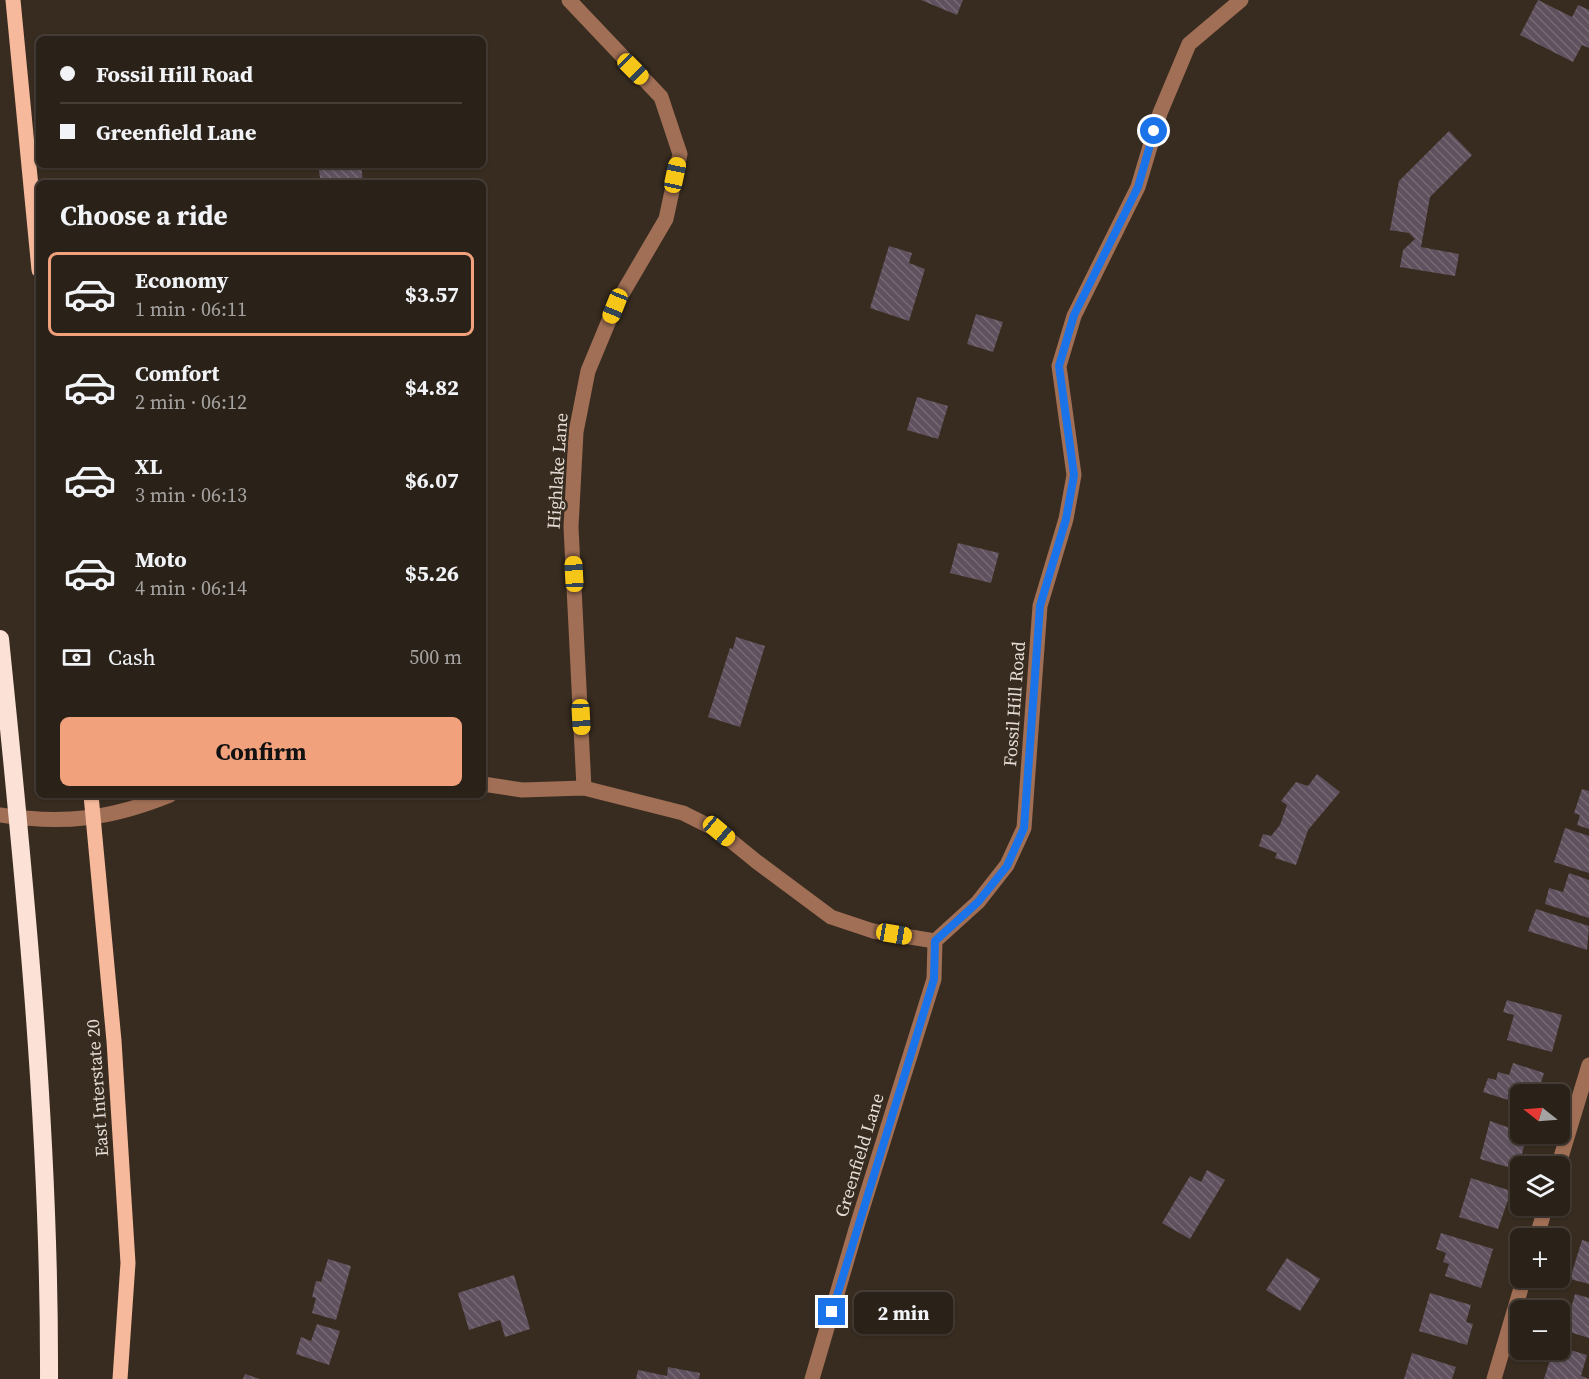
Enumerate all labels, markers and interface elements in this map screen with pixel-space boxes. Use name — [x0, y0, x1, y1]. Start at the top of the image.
car — [614, 50, 652, 88]
text: Fossil Hill Road — [96, 59, 253, 89]
text: Greenfield Lane — [96, 117, 256, 147]
route start — [1140, 117, 1167, 144]
car — [662, 156, 688, 194]
text: Choose a ride — [60, 197, 228, 234]
text: Economy — [135, 265, 229, 295]
icon: car — [63, 267, 117, 321]
text: $3.57 — [405, 279, 459, 309]
car — [600, 286, 630, 326]
text: 1 min · 06:11 — [135, 295, 247, 323]
text: Comfort — [135, 358, 219, 388]
icon: car — [63, 360, 117, 414]
text: $4.82 — [405, 372, 459, 402]
text: 2 min · 06:12 — [135, 388, 247, 416]
street label: Highlake Lane — [540, 412, 574, 530]
text: XL — [135, 451, 162, 481]
icon: car — [63, 453, 117, 507]
text: $6.07 — [405, 465, 459, 495]
text: 3 min · 06:13 — [135, 481, 247, 509]
text: Moto — [135, 544, 187, 574]
icon: car — [63, 546, 117, 600]
car — [564, 556, 584, 592]
text: $5.26 — [405, 558, 459, 588]
text: 4 min · 06:14 — [135, 574, 247, 602]
icon: cash — [60, 641, 93, 674]
street label: Fossil Hill Road — [997, 641, 1031, 767]
text: Cash — [108, 642, 156, 672]
text: 500 m — [409, 643, 462, 671]
car — [571, 699, 591, 735]
button: Confirm — [60, 717, 462, 786]
car — [699, 813, 739, 849]
car — [875, 922, 913, 946]
street label: East Interstate 20 — [80, 1018, 114, 1158]
north arrow — [1510, 1084, 1570, 1144]
map controls — [1510, 1084, 1570, 1360]
street label: Greenfield Lane — [828, 1090, 890, 1220]
button: layers — [1510, 1156, 1570, 1216]
button: + — [1510, 1228, 1570, 1288]
callout: 2 min — [853, 1291, 952, 1333]
route end — [818, 1298, 845, 1325]
text: 2 min — [878, 1299, 929, 1327]
button: − — [1510, 1300, 1570, 1360]

